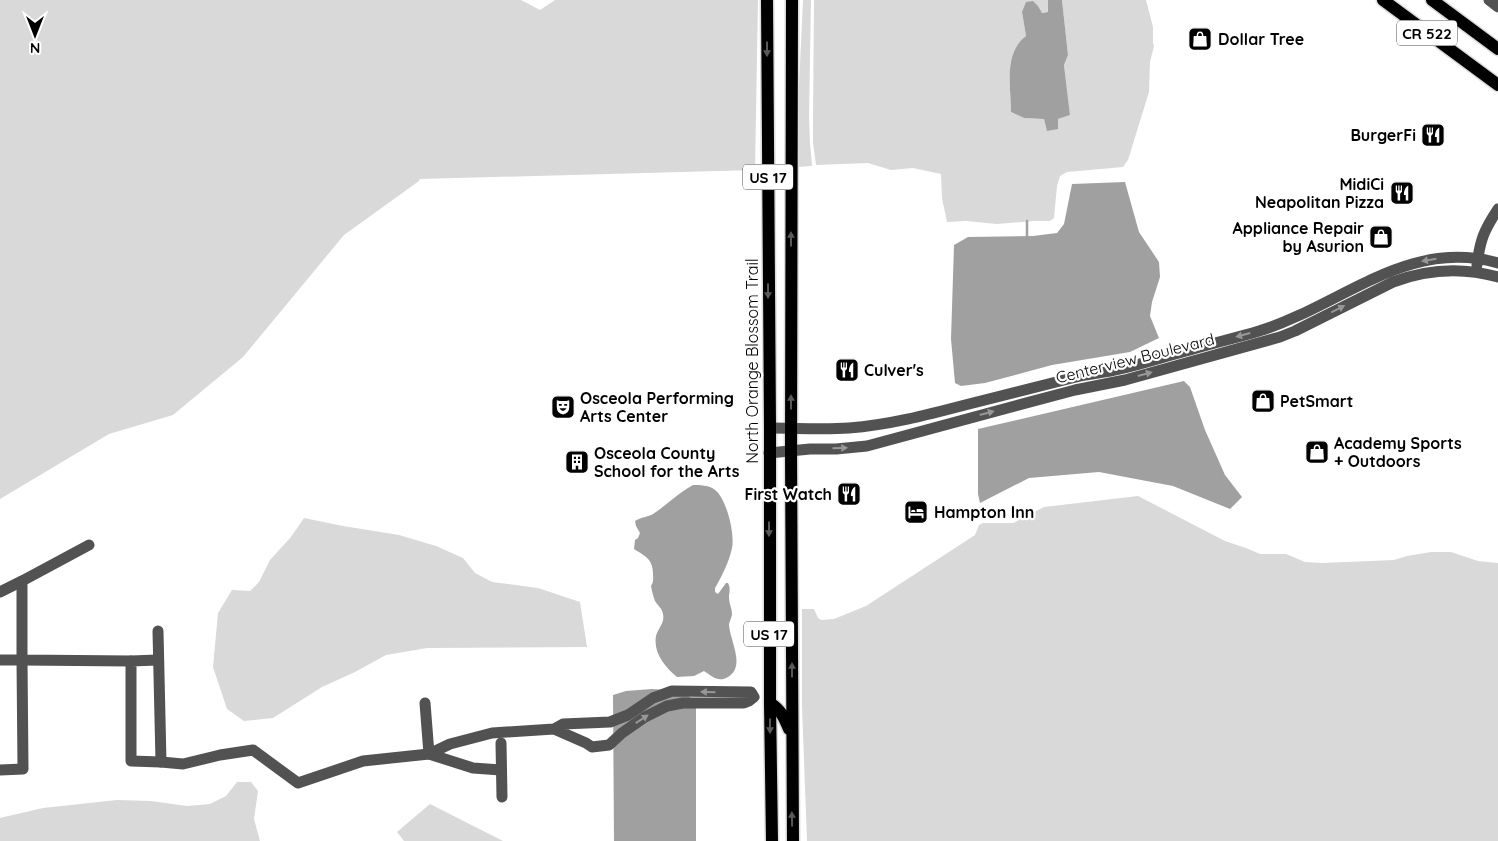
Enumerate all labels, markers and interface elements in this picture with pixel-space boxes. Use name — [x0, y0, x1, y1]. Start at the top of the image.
north arrow — [10, 10, 60, 60]
road number: CR 522 — [1397, 20, 1457, 46]
shop icon: Dollar Tree — [1187, 26, 1213, 52]
place label: Dollar Tree — [1218, 29, 1304, 49]
text: N — [30, 39, 40, 57]
one-way arrow — [763, 41, 771, 57]
restaurant icon: BurgerFi — [1420, 122, 1446, 148]
place label: BurgerFi — [1350, 125, 1416, 145]
road number: US 17 — [743, 164, 793, 190]
place label: MidiCi Neapolitan Pizza — [1255, 174, 1384, 212]
restaurant icon: MidiCi Neapolitan Pizza — [1389, 180, 1415, 206]
place label: Appliance Repair by Asurion — [1233, 218, 1364, 256]
shop icon: Appliance Repair by Asurion — [1368, 224, 1394, 250]
one-way arrow — [788, 231, 796, 247]
one-way arrow — [1420, 256, 1436, 264]
street label: North Orange Blossom Trail — [742, 258, 762, 464]
one-way arrow — [765, 283, 773, 299]
one-way arrow — [1331, 305, 1345, 313]
street label: Centerview Boulevard — [1054, 329, 1216, 387]
one-way arrow — [1235, 332, 1250, 340]
restaurant icon: Culver's — [834, 357, 860, 383]
place label: Culver's — [864, 360, 924, 380]
one-way arrow — [1137, 370, 1152, 378]
place label: Osceola Performing Arts Center — [580, 388, 734, 426]
shop icon: PetSmart — [1250, 388, 1276, 414]
place label: PetSmart — [1280, 391, 1353, 411]
theatre icon: Osceola Performing Arts Center — [550, 394, 576, 420]
one-way arrow — [787, 394, 795, 410]
one-way arrow — [980, 409, 995, 417]
place label: Academy Sports + Outdoors — [1334, 433, 1462, 471]
shop icon: Academy Sports + Outdoors — [1304, 439, 1330, 465]
place label: Osceola County School for the Arts — [594, 443, 740, 481]
one-way arrow — [832, 444, 848, 452]
building icon: Osceola County School for the Arts — [564, 449, 590, 475]
restaurant icon: First Watch — [836, 481, 862, 507]
place label: First Watch — [744, 484, 832, 504]
hotel icon: Hampton Inn — [903, 499, 929, 525]
place label: Hampton Inn — [934, 502, 1034, 522]
one-way arrow — [765, 521, 773, 537]
road number: US 17 — [744, 622, 794, 646]
one-way arrow — [788, 662, 796, 678]
one-way arrow — [700, 688, 716, 696]
one-way arrow — [636, 714, 649, 724]
one-way arrow — [766, 719, 774, 735]
one-way arrow — [788, 810, 796, 826]

